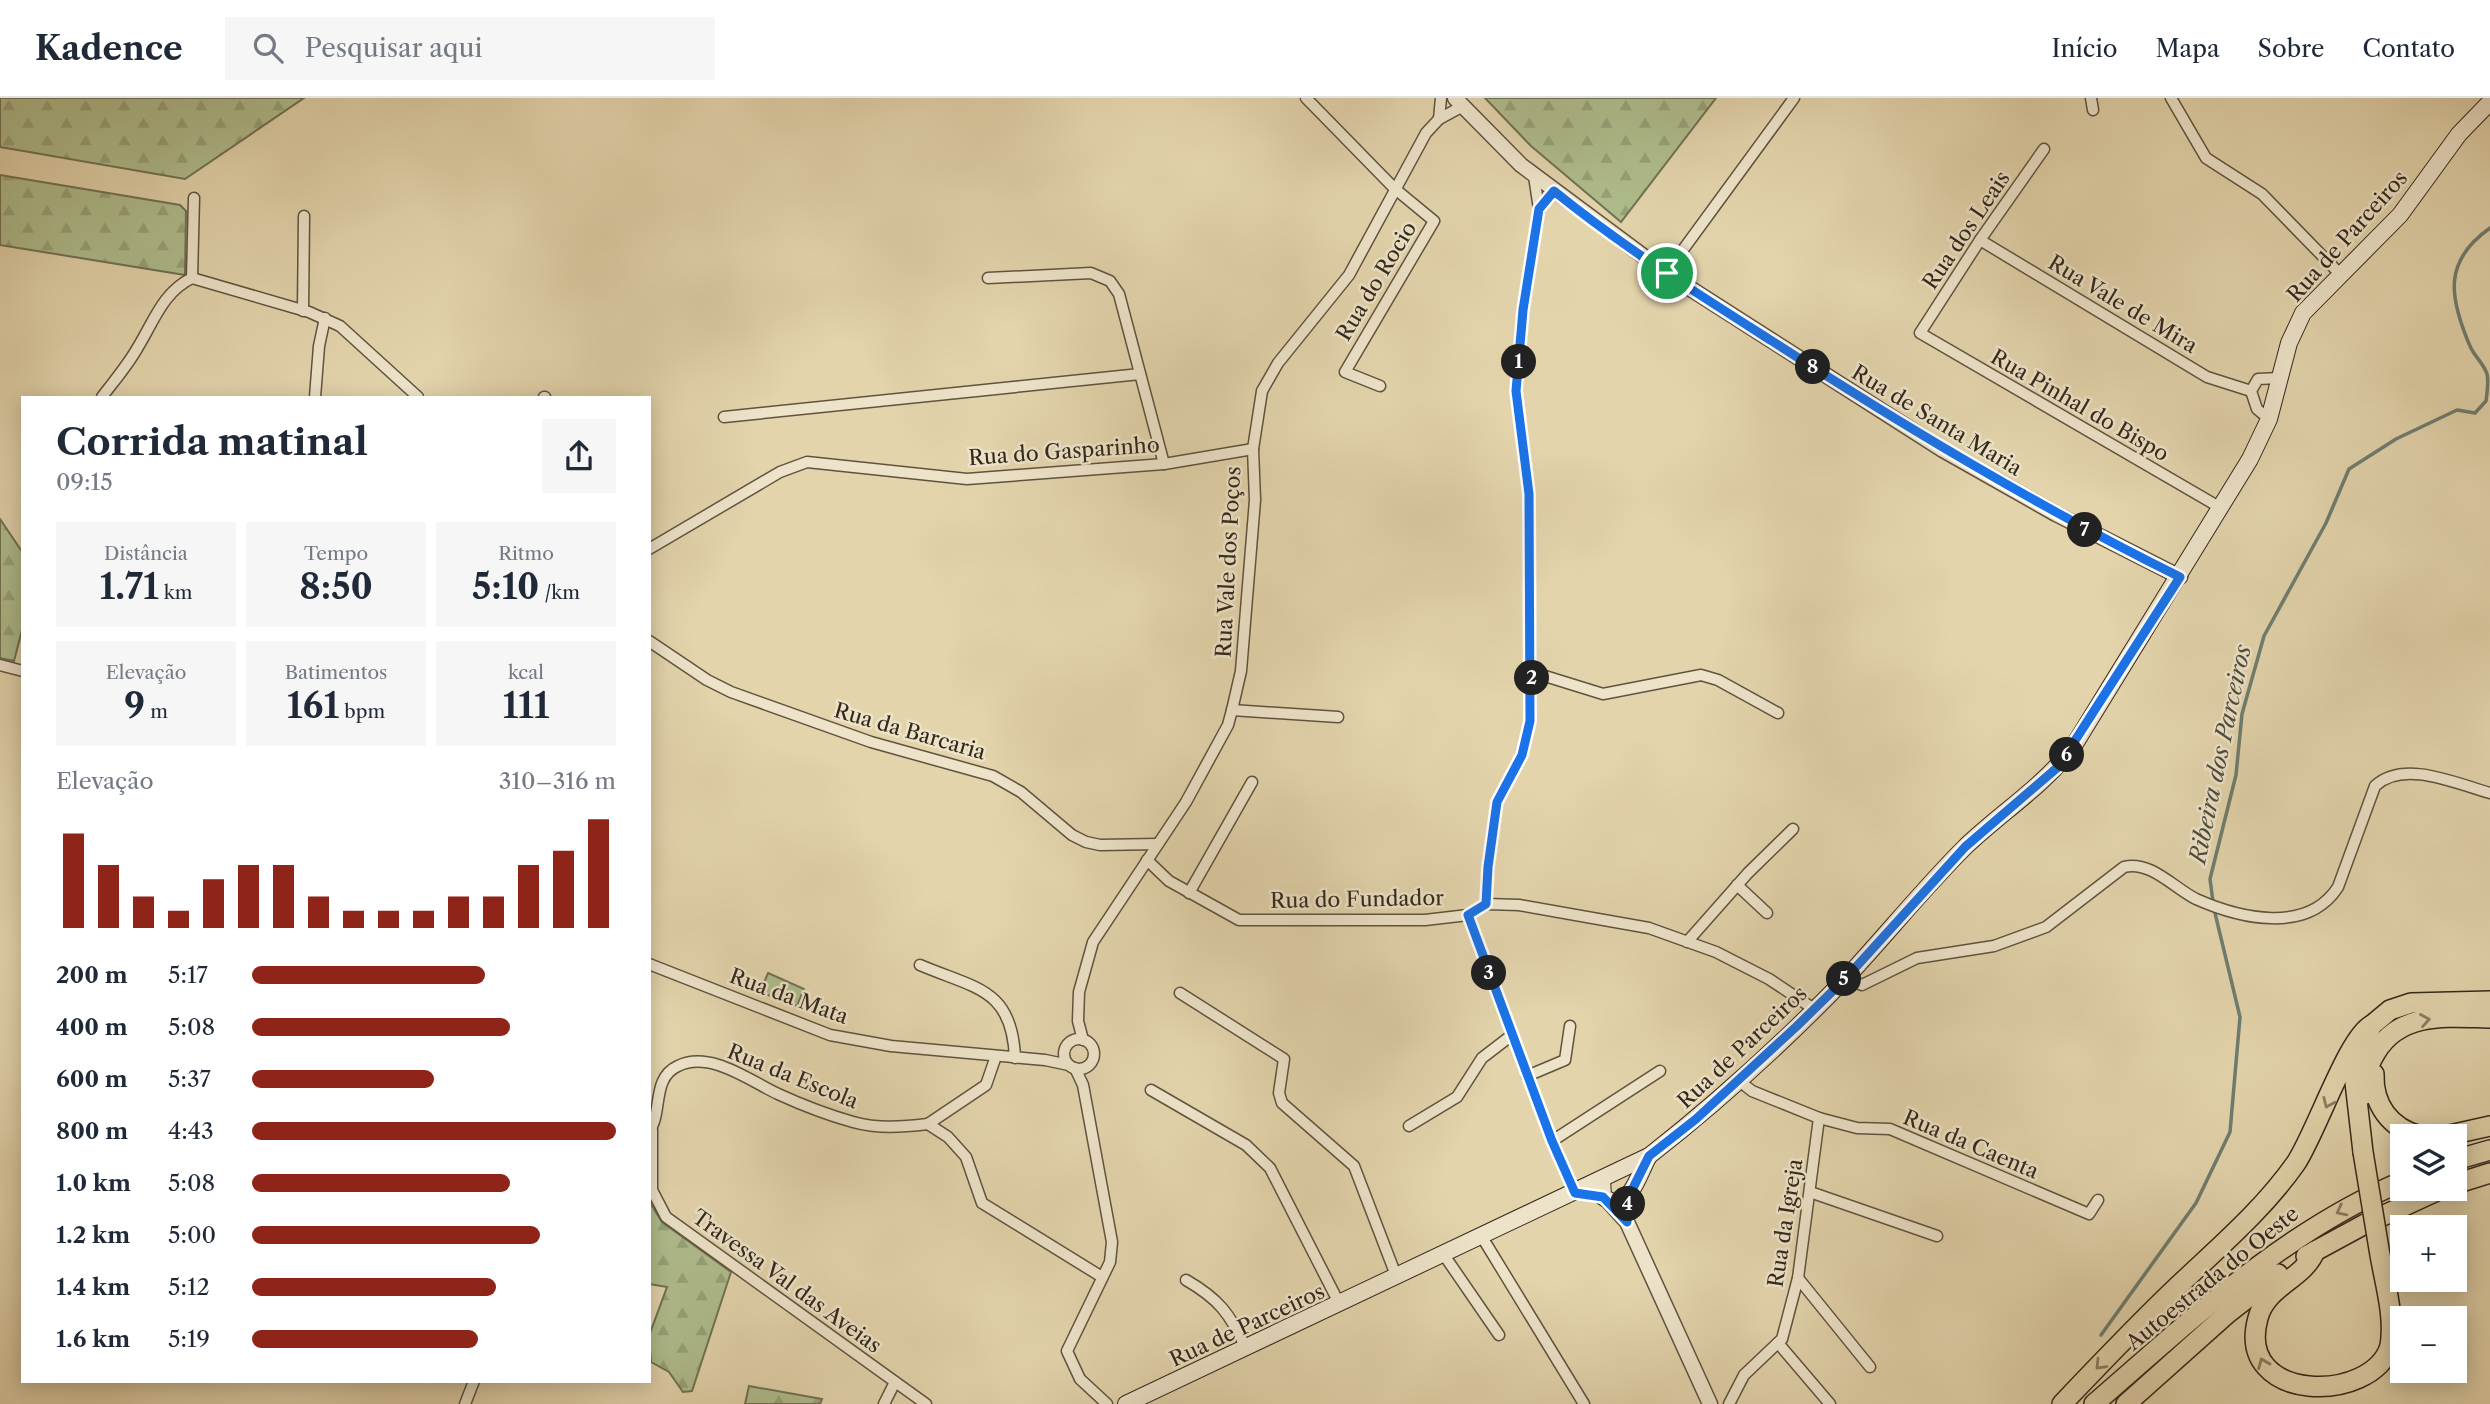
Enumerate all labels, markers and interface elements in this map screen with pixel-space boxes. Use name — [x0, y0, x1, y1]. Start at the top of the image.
search box — [225, 17, 715, 80]
text: Kadence — [35, 28, 183, 69]
icon: search — [249, 29, 287, 67]
text: Pesquisar aqui — [305, 32, 482, 64]
text: Início — [2051, 34, 2117, 63]
text: Mapa — [2155, 34, 2220, 63]
text: Sobre — [2258, 34, 2324, 63]
text: Contato — [2362, 34, 2455, 63]
street label: Rua de Parceiros — [2282, 165, 2412, 307]
street label: Rua dos Leais — [1917, 166, 2015, 294]
street label: Rua do Rocio — [1331, 217, 1421, 345]
pin — [1637, 243, 1697, 303]
street label: Rua Vale de Mira — [2044, 250, 2203, 359]
icon: arrive — [1648, 254, 1686, 292]
pin: 1 — [1502, 344, 1536, 380]
street label: Rua Pinhal do Bispo — [1987, 344, 2173, 466]
text: 1 — [1514, 350, 1523, 373]
pin: 8 — [1796, 350, 1830, 384]
text: 8 — [1807, 355, 1818, 378]
street label: Rua de Santa Maria — [1847, 359, 2027, 481]
text: Corrida matinal — [56, 418, 368, 465]
button: share — [542, 419, 616, 493]
street label: Rua do Gasparinho — [968, 432, 1160, 470]
street label: Rua Vale dos Poços — [1211, 466, 1245, 658]
text: 09:15 — [56, 468, 113, 496]
pin: 7 — [2068, 512, 2102, 548]
text: 7 — [2080, 518, 2089, 541]
text: Distância — [104, 542, 188, 565]
text: Tempo — [304, 542, 368, 565]
text: Ritmo — [498, 542, 554, 565]
text: 1.71 — [100, 565, 159, 608]
text: 8:50 — [299, 565, 373, 608]
text: 5:10 — [472, 565, 539, 608]
text: km — [159, 581, 192, 604]
text: /km — [539, 581, 580, 604]
water label: Ribeira dos Parceiros — [2183, 641, 2257, 868]
pin: 2 — [1514, 660, 1550, 696]
text: Elevação — [106, 661, 186, 684]
text: Batimentos — [285, 661, 387, 684]
text: kcal — [508, 661, 544, 684]
text: 2 — [1526, 666, 1537, 689]
text: 9 — [124, 684, 145, 727]
text: 161 — [287, 684, 339, 727]
text: 111 — [502, 684, 550, 727]
street label: Rua da Barcaria — [831, 697, 990, 765]
text: m — [145, 700, 168, 723]
text: bpm — [339, 700, 385, 723]
pin: 6 — [2050, 738, 2084, 772]
text: 6 — [2061, 743, 2072, 766]
text: Elevação — [56, 767, 154, 795]
text: 310–316 m — [499, 767, 616, 795]
street label: Rua do Fundador — [1270, 885, 1444, 913]
pin: 3 — [1472, 956, 1506, 990]
text: 200 m — [56, 961, 128, 989]
text: 5:17 — [168, 961, 208, 989]
text: 3 — [1483, 961, 1494, 984]
pin: 5 — [1826, 962, 1862, 996]
street label: Rua da Mata — [726, 963, 853, 1029]
text: 5 — [1838, 967, 1849, 990]
street label: Rua de Parceiros — [1672, 981, 1812, 1113]
text: 400 m — [56, 1013, 128, 1041]
text: 5:08 — [168, 1013, 215, 1041]
one-way arrow — [2419, 1013, 2431, 1028]
street label: Rua da Escola — [724, 1038, 863, 1114]
text: 600 m — [56, 1065, 128, 1093]
text: 5:37 — [168, 1065, 211, 1093]
one-way arrow — [2322, 1096, 2336, 1108]
street label: Rua da Caenta — [1900, 1104, 2043, 1184]
text: 800 m — [56, 1117, 128, 1145]
text: 4:43 — [168, 1117, 214, 1145]
map controls — [2390, 1124, 2467, 1383]
button: layers — [2390, 1124, 2467, 1201]
street label: Rua da Igreja — [1762, 1156, 1808, 1289]
text: 1.0 km — [56, 1169, 131, 1197]
text: 5:08 — [168, 1169, 215, 1197]
pin: 4 — [1610, 1186, 1646, 1222]
text: 4 — [1622, 1192, 1633, 1215]
street label: Autoestrada do Oeste — [2120, 1201, 2303, 1356]
one-way arrow — [2336, 1202, 2348, 1216]
street label: Travessa Val das Aveias — [688, 1204, 886, 1358]
button: + — [2390, 1215, 2467, 1292]
text: 1.2 km — [56, 1221, 130, 1249]
text: 5:00 — [168, 1221, 216, 1249]
text: 1.4 km — [56, 1273, 130, 1301]
text: 5:12 — [168, 1273, 210, 1301]
street label: Rua de Parceiros — [1166, 1278, 1328, 1372]
button: − — [2390, 1306, 2467, 1383]
text: 1.6 km — [56, 1325, 130, 1353]
text: 5:19 — [168, 1325, 210, 1353]
one-way arrow — [2095, 1357, 2108, 1370]
one-way arrow — [2257, 1358, 2271, 1371]

